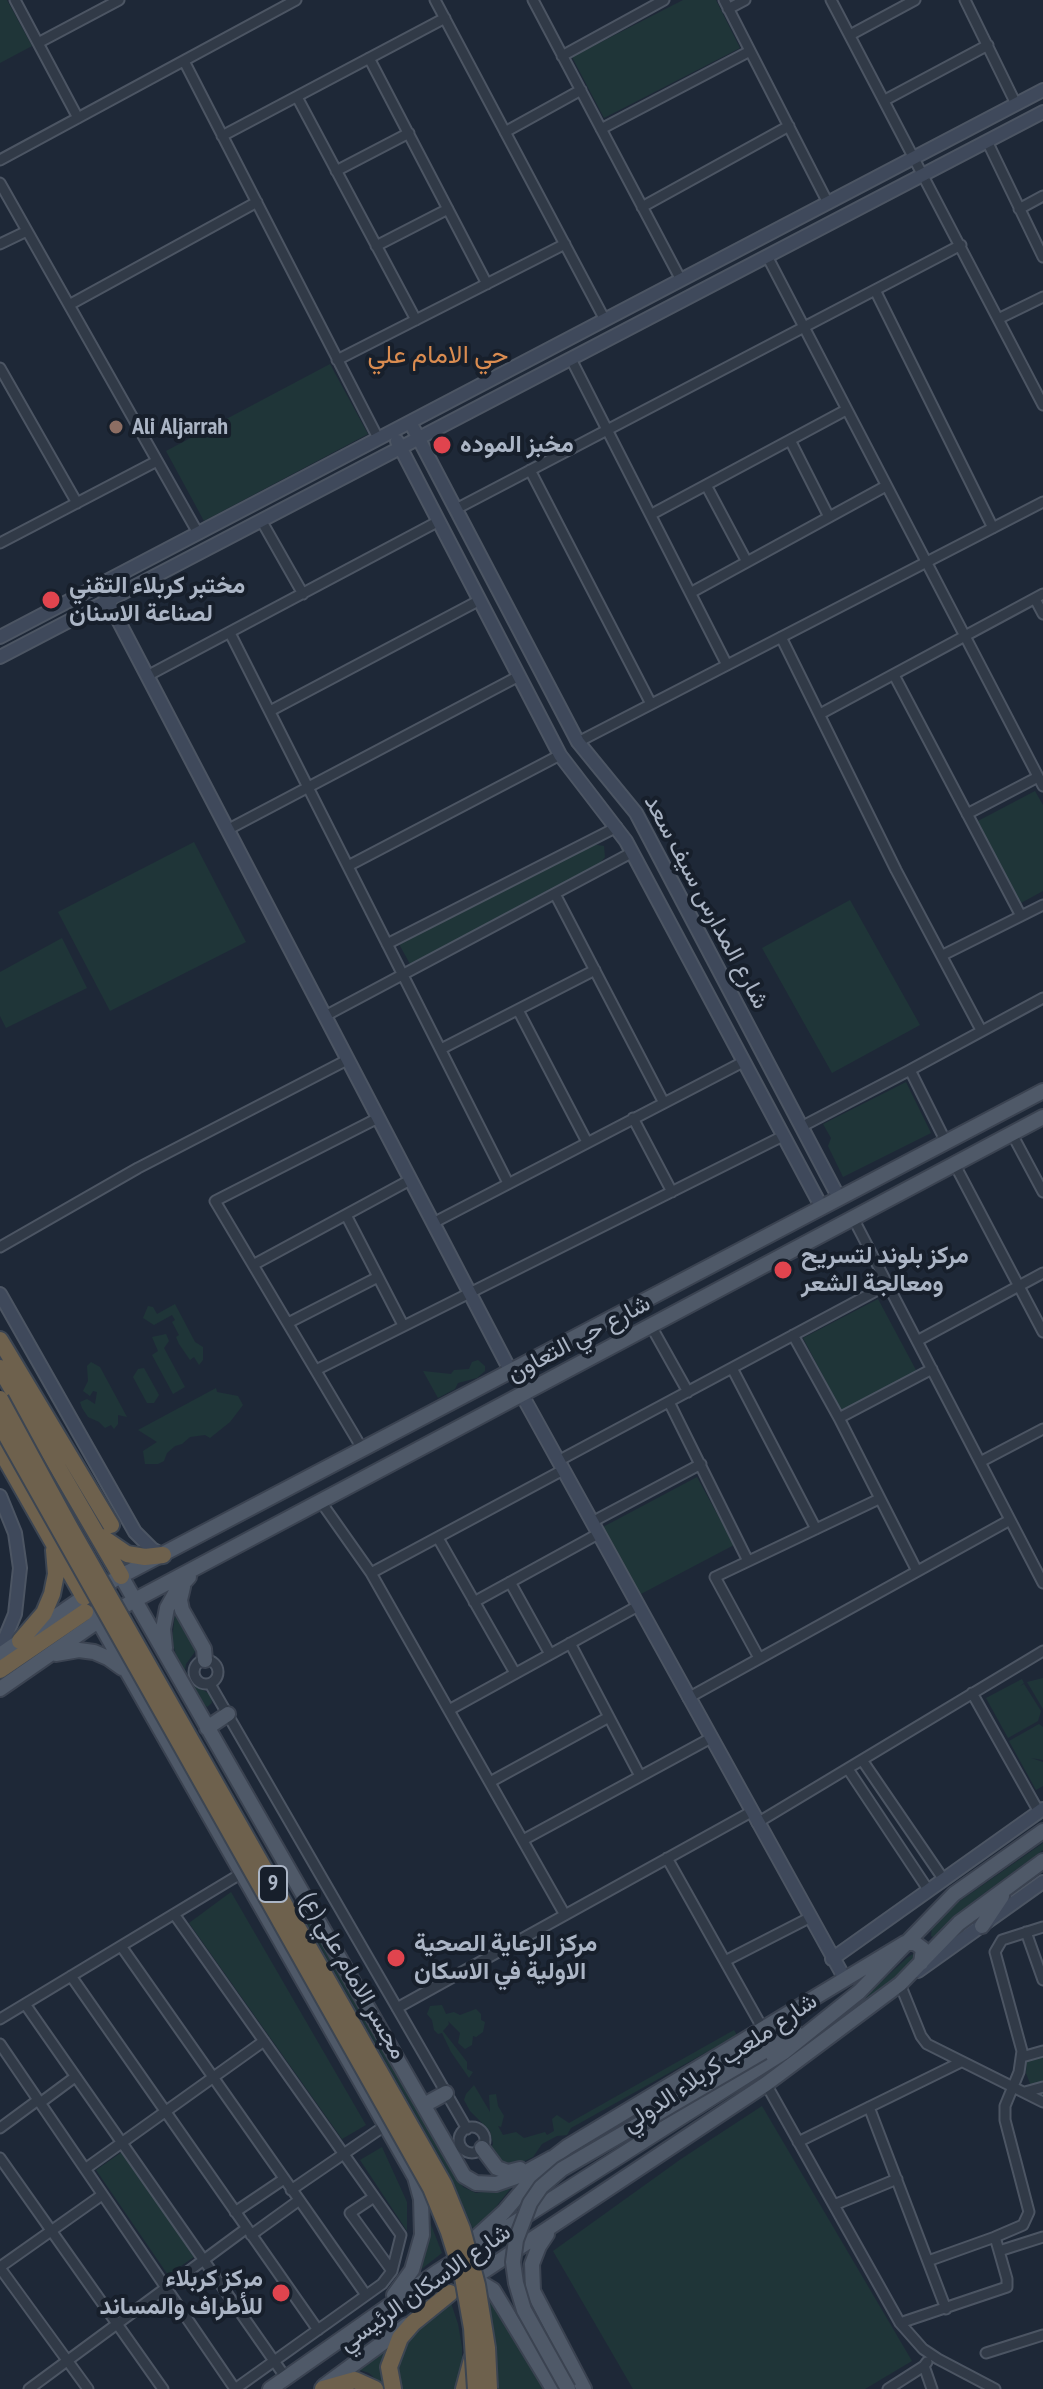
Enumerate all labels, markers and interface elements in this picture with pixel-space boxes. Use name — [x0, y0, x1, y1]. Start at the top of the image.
district label: حي الامام علي — [368, 340, 508, 372]
place label: Ali Aljarrah — [132, 413, 228, 441]
marker: Ali Aljarrah — [107, 418, 125, 436]
place label: مخبز الموده — [460, 431, 574, 459]
marker: مخبز الموده — [431, 434, 453, 456]
place label: مختبر كربلاء التقني لصناعة الاسنان — [69, 572, 245, 628]
marker: مختبر كربلاء التقني لصناعة الاسنان — [40, 589, 62, 611]
street label: شارع المدارس سيف سعد — [637, 790, 775, 1014]
place label: مركز بلوند لتسريح ومعالجة الشعر — [801, 1242, 969, 1298]
marker: مركز بلوند لتسريح ومعالجة الشعر — [772, 1259, 794, 1281]
street label: شارع حي التعاون — [502, 1289, 656, 1389]
road number: 9 — [259, 1866, 287, 1902]
street label: مجسر الامام علي (ع) — [293, 1887, 413, 2065]
place label: مركز الرعاية الصحية الاولية في الاسكان — [414, 1930, 597, 1986]
marker: مركز الرعاية الصحية الاولية في الاسكان — [385, 1947, 407, 1969]
street label: شارع ملعب كربلاء الدولي — [617, 1987, 823, 2139]
street label: شارع الاسكان الرئيسي — [333, 2218, 517, 2358]
place label: مركز كربلاء للأطراف والمساند — [100, 2265, 263, 2321]
marker: مركز كربلاء للأطراف والمساند — [270, 2282, 292, 2304]

